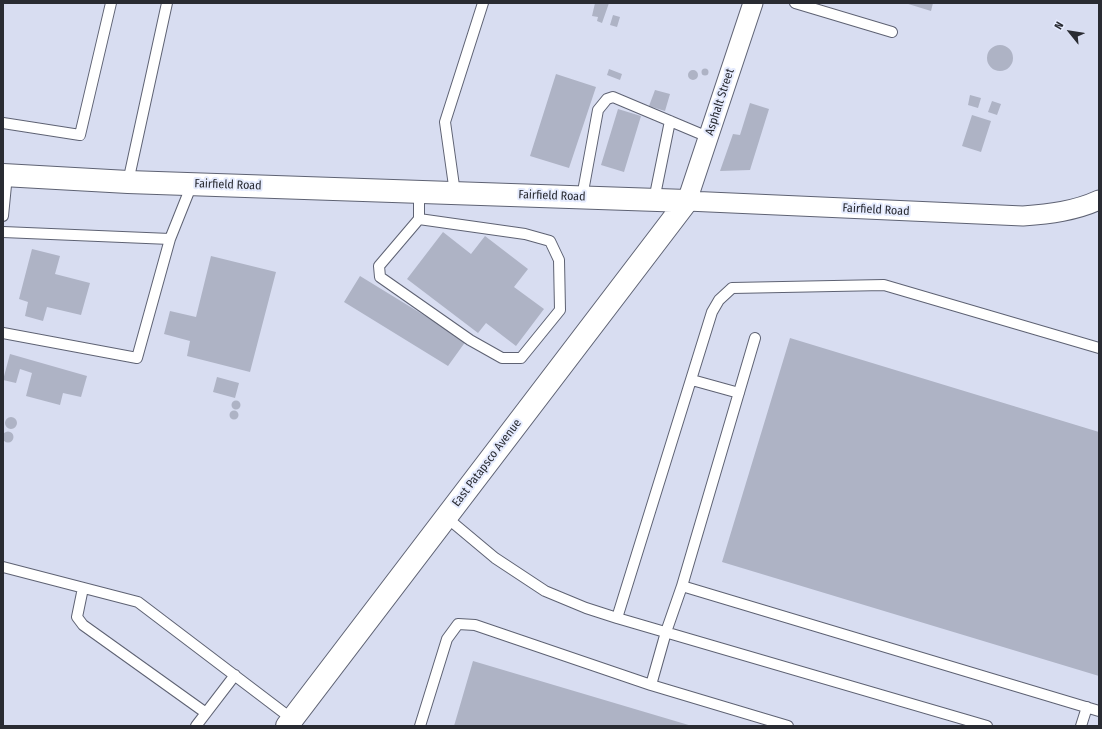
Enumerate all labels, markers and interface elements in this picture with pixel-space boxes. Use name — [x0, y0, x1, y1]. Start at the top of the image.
north arrow — [1050, 12, 1090, 52]
text: N — [1052, 20, 1066, 32]
street label: Asphalt Street — [702, 67, 738, 137]
street label: Fairfield Road — [194, 177, 262, 193]
street label: Fairfield Road — [518, 188, 586, 204]
street label: Fairfield Road — [842, 201, 910, 219]
street label: East Patapsco Avenue — [449, 416, 525, 510]

